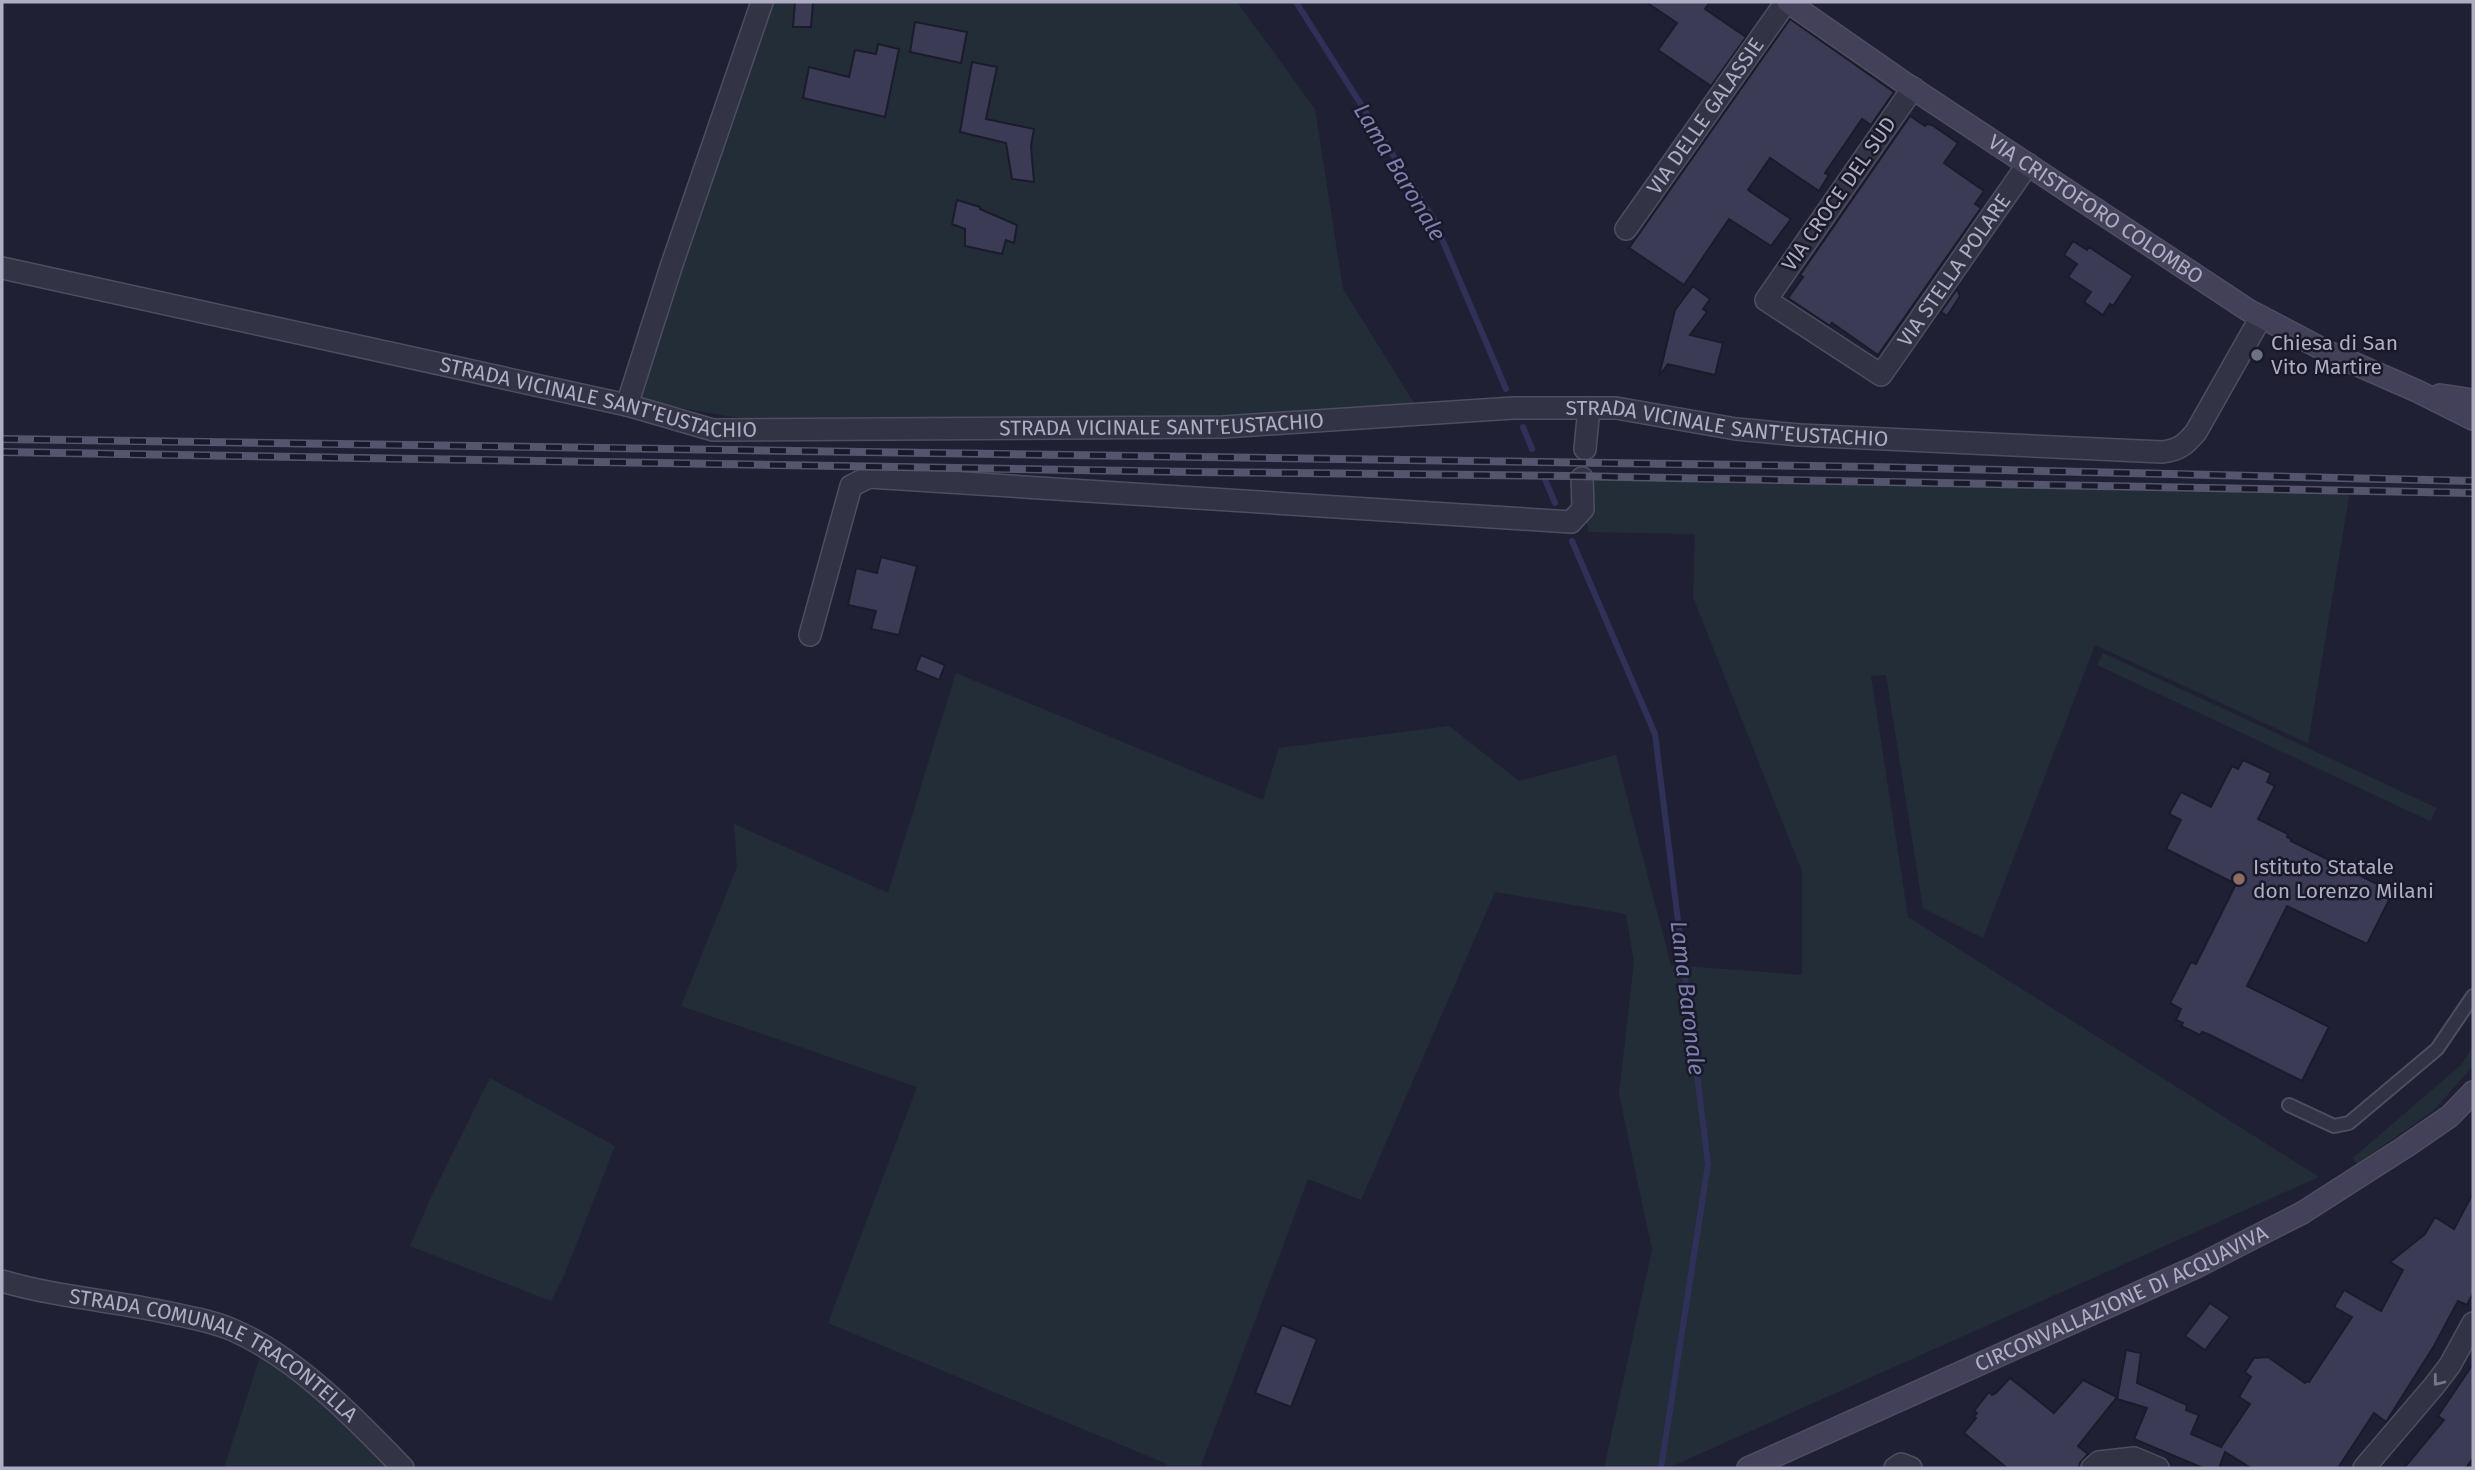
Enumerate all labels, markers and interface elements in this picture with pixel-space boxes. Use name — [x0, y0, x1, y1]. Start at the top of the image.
street label: VIA DELLE GALASSIE — [1641, 33, 1770, 200]
water label: Lama Baronale — [1348, 98, 1452, 246]
street label: VIA CROCE DEL SUD — [1776, 112, 1902, 276]
street label: VIA CRISTOFORO COLOMBO — [1983, 129, 2208, 290]
street label: VIA STELLA POLARE — [1892, 189, 2016, 352]
place label: Chiesa di San Vito Martire — [2271, 330, 2398, 380]
marker: Chiesa di San Vito Martire — [2249, 347, 2265, 363]
street label: STRADA VICINALE SANT'EUSTACHIO — [437, 351, 757, 443]
street label: STRADA VICINALE SANT'EUSTACHIO — [1565, 395, 1889, 452]
street label: STRADA VICINALE SANT'EUSTACHIO — [999, 407, 1325, 441]
place label: Istituto Statale don Lorenzo Milani — [2253, 854, 2434, 904]
marker: Istituto Statale don Lorenzo Milani — [2231, 871, 2247, 887]
water label: Lama Baronale — [1665, 919, 1711, 1077]
street label: CIRCONVALLAZIONE DI ACQUAVIVA — [1971, 1220, 2272, 1377]
street label: STRADA COMUNALE TRACONTELLA — [67, 1283, 363, 1428]
one-way arrow — [2433, 1373, 2446, 1386]

